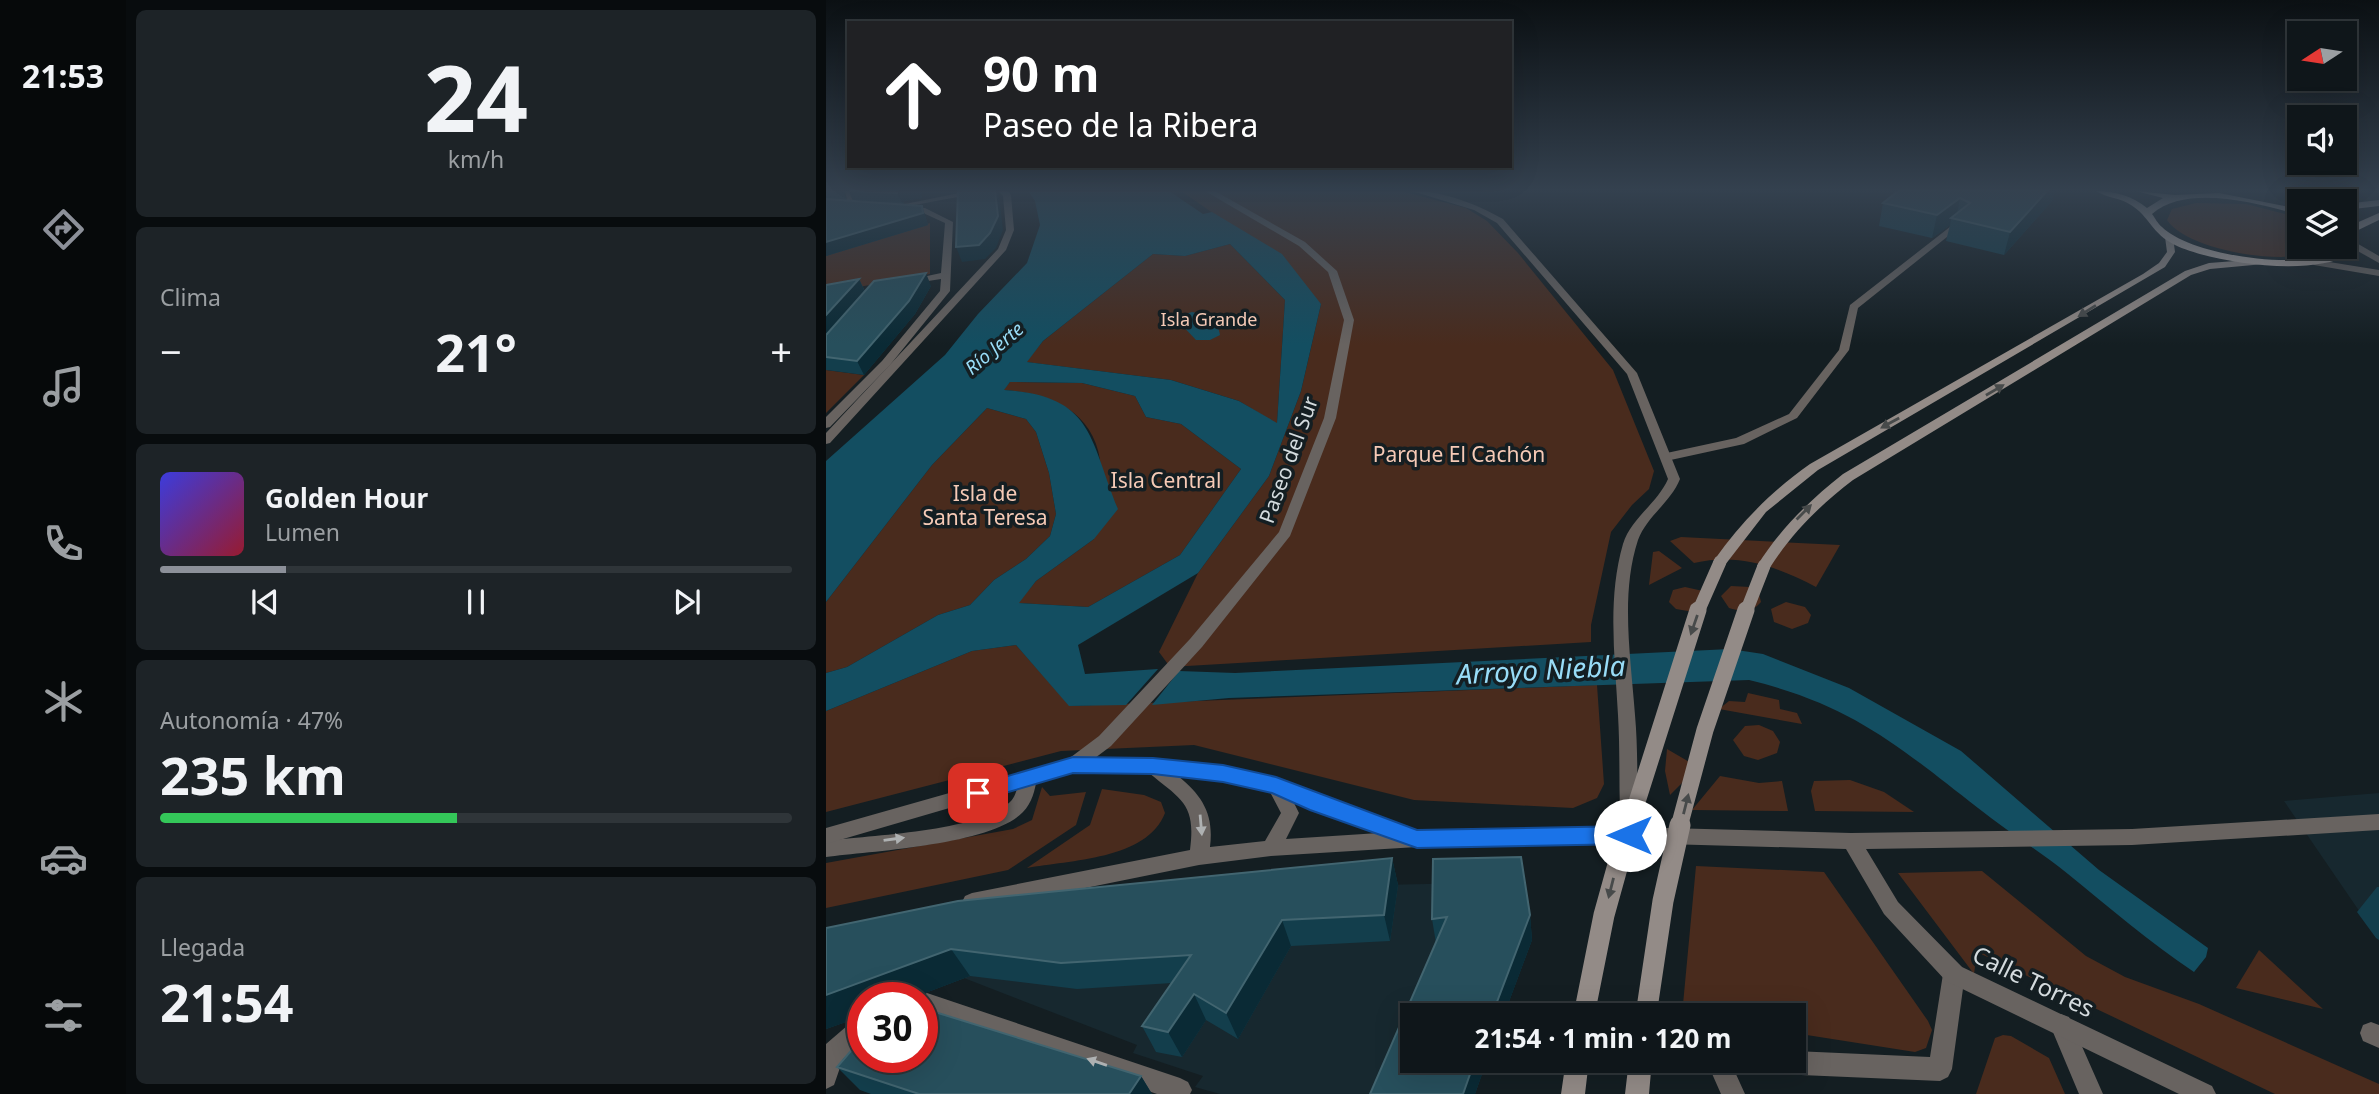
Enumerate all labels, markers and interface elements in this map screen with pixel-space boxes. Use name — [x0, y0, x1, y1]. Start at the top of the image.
north arrow — [2287, 21, 2357, 91]
map controls — [2287, 21, 2357, 259]
text: 24 — [424, 35, 528, 159]
text: 90 m — [983, 40, 1100, 106]
icon: ahead — [868, 49, 959, 140]
text: 21:53 — [22, 54, 104, 97]
text: Paseo de la Ribera — [983, 103, 1258, 146]
button: sound — [2287, 105, 2357, 175]
text: km/h — [448, 143, 504, 175]
button: layers — [2287, 189, 2357, 259]
icon: directions — [39, 205, 88, 254]
text: Clima — [160, 281, 221, 313]
one-way arrow — [2078, 304, 2097, 317]
park label: Isla Grande — [1161, 307, 1257, 331]
text: 21° — [435, 316, 517, 387]
water label: Río Jerte — [959, 316, 1029, 380]
text: − — [160, 325, 182, 377]
text: + — [770, 325, 792, 377]
icon: music — [39, 362, 88, 411]
one-way arrow — [1986, 384, 2005, 396]
street label: Paseo del Sur — [1252, 392, 1324, 527]
one-way arrow — [1880, 417, 1899, 429]
park label: Parque El Cachón — [1373, 440, 1545, 468]
park label: Isla Central — [1111, 466, 1221, 494]
park label: Isla de Santa Teresa — [922, 479, 1048, 531]
text: Golden Hour — [265, 480, 428, 516]
one-way arrow — [1796, 504, 1812, 520]
text: Lumen — [265, 516, 340, 548]
icon: phone — [39, 519, 88, 568]
icon: previous — [246, 583, 284, 621]
icon: pause — [457, 583, 495, 621]
icon: next — [668, 583, 706, 621]
one-way arrow — [1688, 614, 1699, 635]
water label: Arroyo Niebla — [1454, 646, 1626, 693]
icon: climate — [39, 677, 88, 726]
text: Autonomía · 47% — [160, 704, 343, 736]
text: 235 km — [160, 739, 346, 810]
pin — [948, 763, 1008, 823]
icon: arrive — [959, 774, 997, 812]
one-way arrow — [1681, 793, 1692, 815]
position arrow — [1593, 798, 1667, 872]
one-way arrow — [1196, 815, 1207, 837]
icon: car — [39, 834, 88, 883]
one-way arrow — [883, 834, 905, 845]
one-way arrow — [1606, 877, 1617, 899]
text: Llegada — [160, 931, 245, 963]
street label: Calle Torres — [1967, 937, 2100, 1024]
text: 21:54 — [160, 966, 294, 1037]
speed limit sign: 30 — [847, 982, 938, 1073]
icon: filters — [39, 991, 88, 1040]
text: 21:54 · 1 min · 120 m — [1475, 1020, 1731, 1056]
one-way arrow — [1086, 1056, 1107, 1067]

